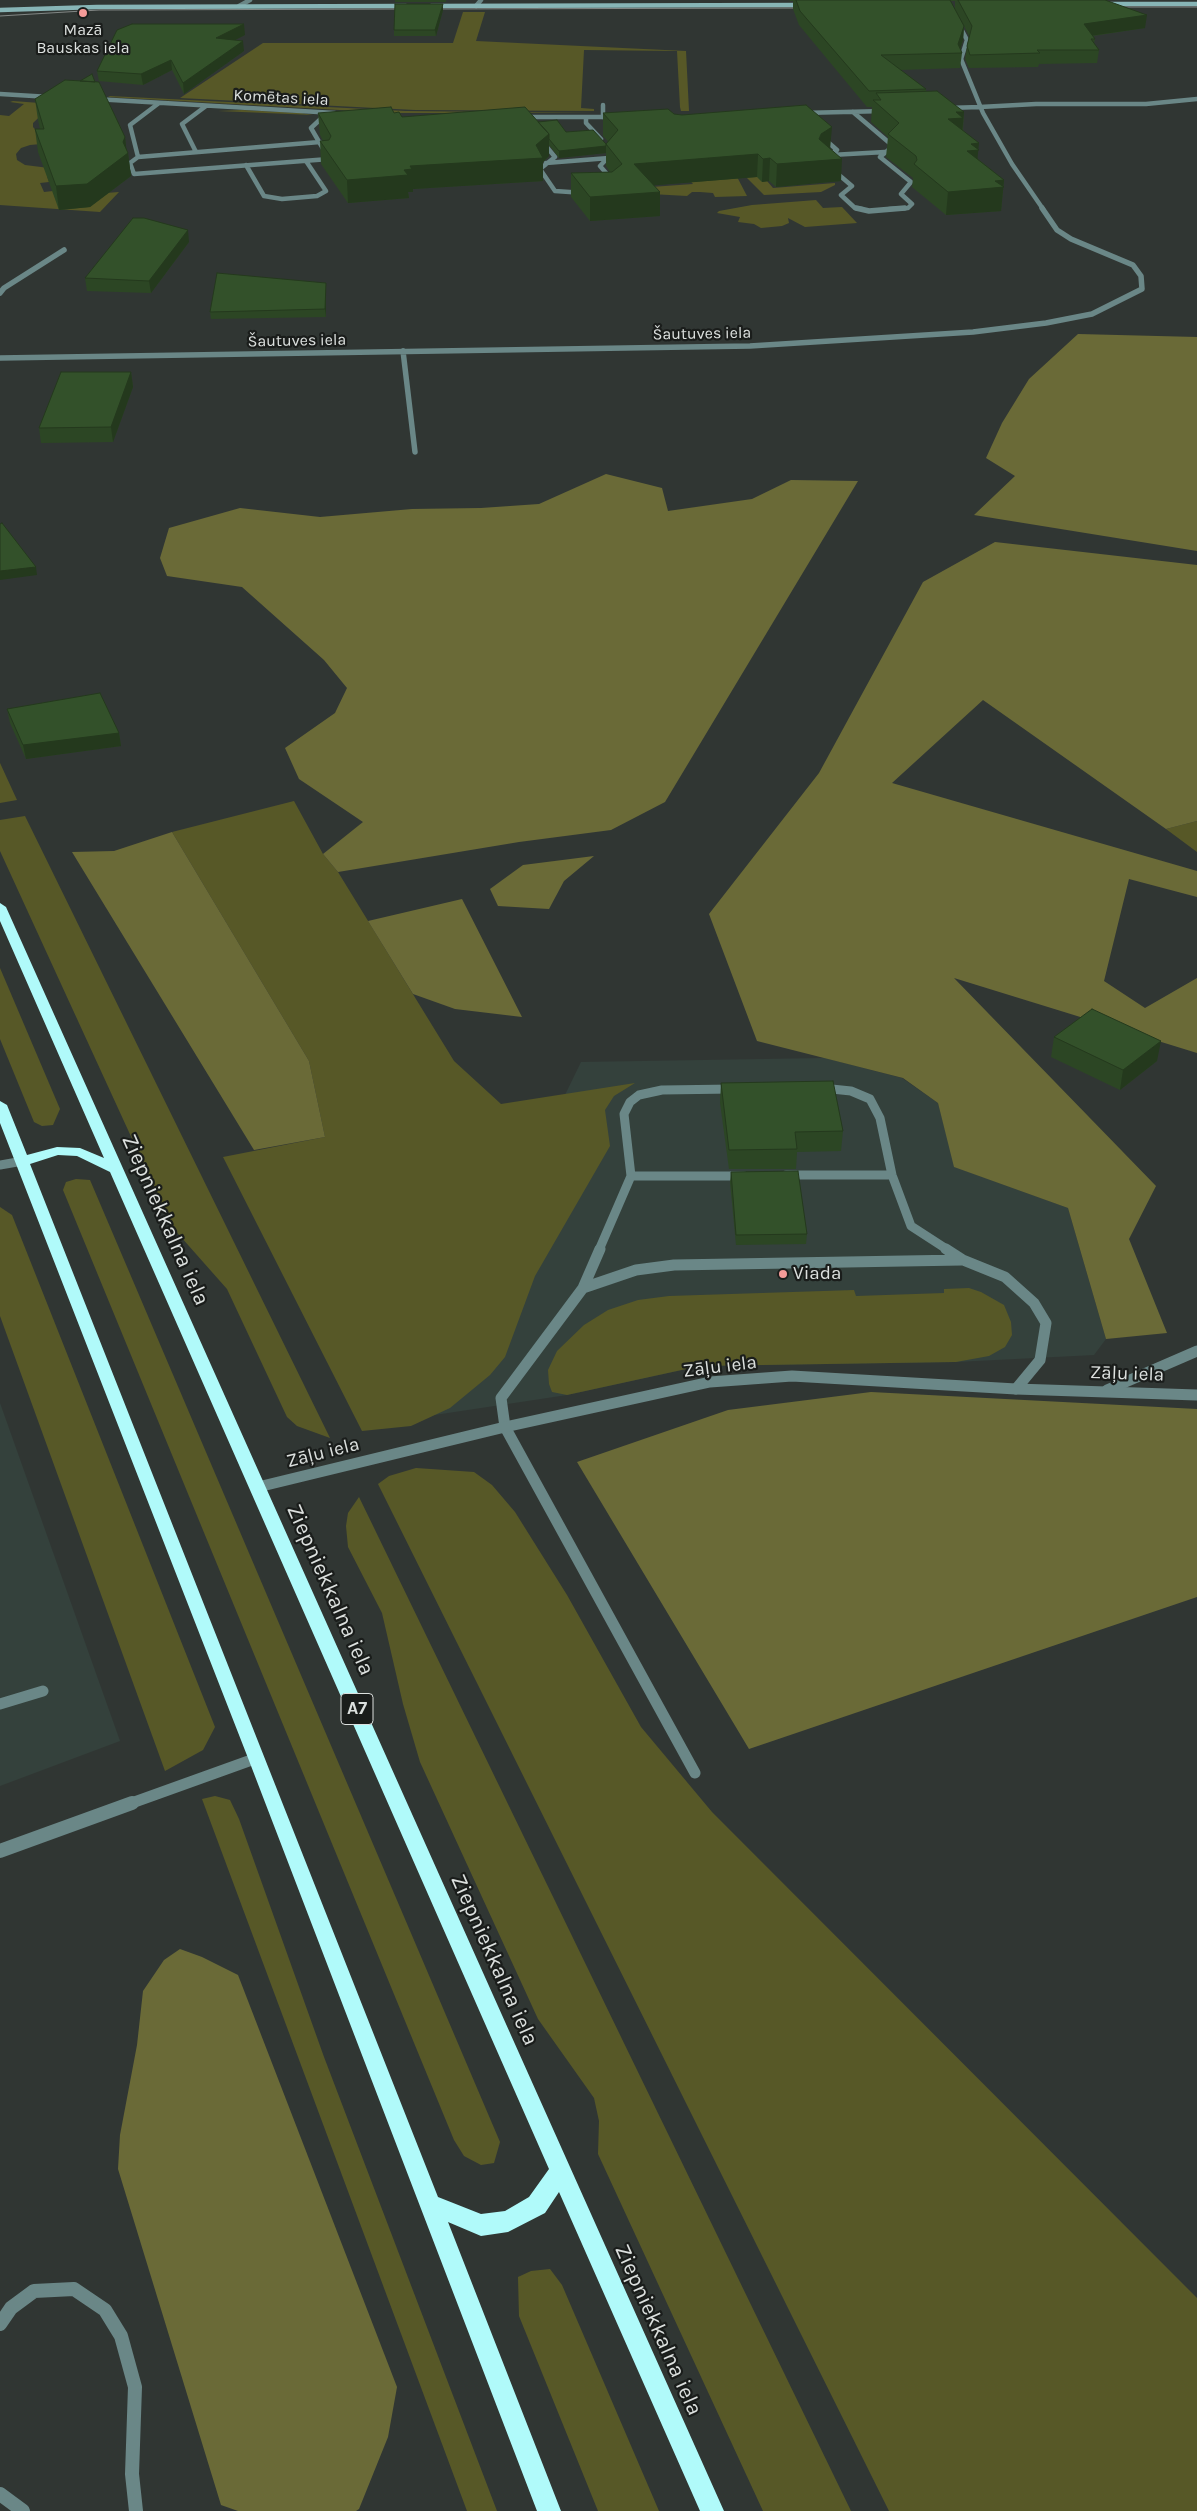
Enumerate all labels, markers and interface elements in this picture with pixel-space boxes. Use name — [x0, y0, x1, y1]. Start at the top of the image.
marker: Mazā Bauskas iela — [77, 7, 89, 19]
place label: Mazā Bauskas iela — [36, 20, 130, 58]
street label: Komētas iela — [233, 86, 329, 110]
street label: Šautuves iela — [653, 324, 751, 344]
street label: Šautuves iela — [248, 331, 346, 351]
street label: Ziepniekkalna iela — [115, 1130, 215, 1310]
place label: Viada — [793, 1263, 842, 1285]
marker: Viada — [777, 1268, 789, 1280]
street label: Zāļu iela — [682, 1351, 758, 1383]
street label: Zāļu iela — [1090, 1361, 1164, 1387]
street label: Zāļu iela — [284, 1433, 362, 1473]
street label: Ziepniekkalna iela — [280, 1500, 380, 1680]
road number: A7 — [341, 1694, 373, 1725]
street label: Ziepniekkalna iela — [444, 1870, 544, 2050]
street label: Ziepniekkalna iela — [608, 2240, 708, 2420]

